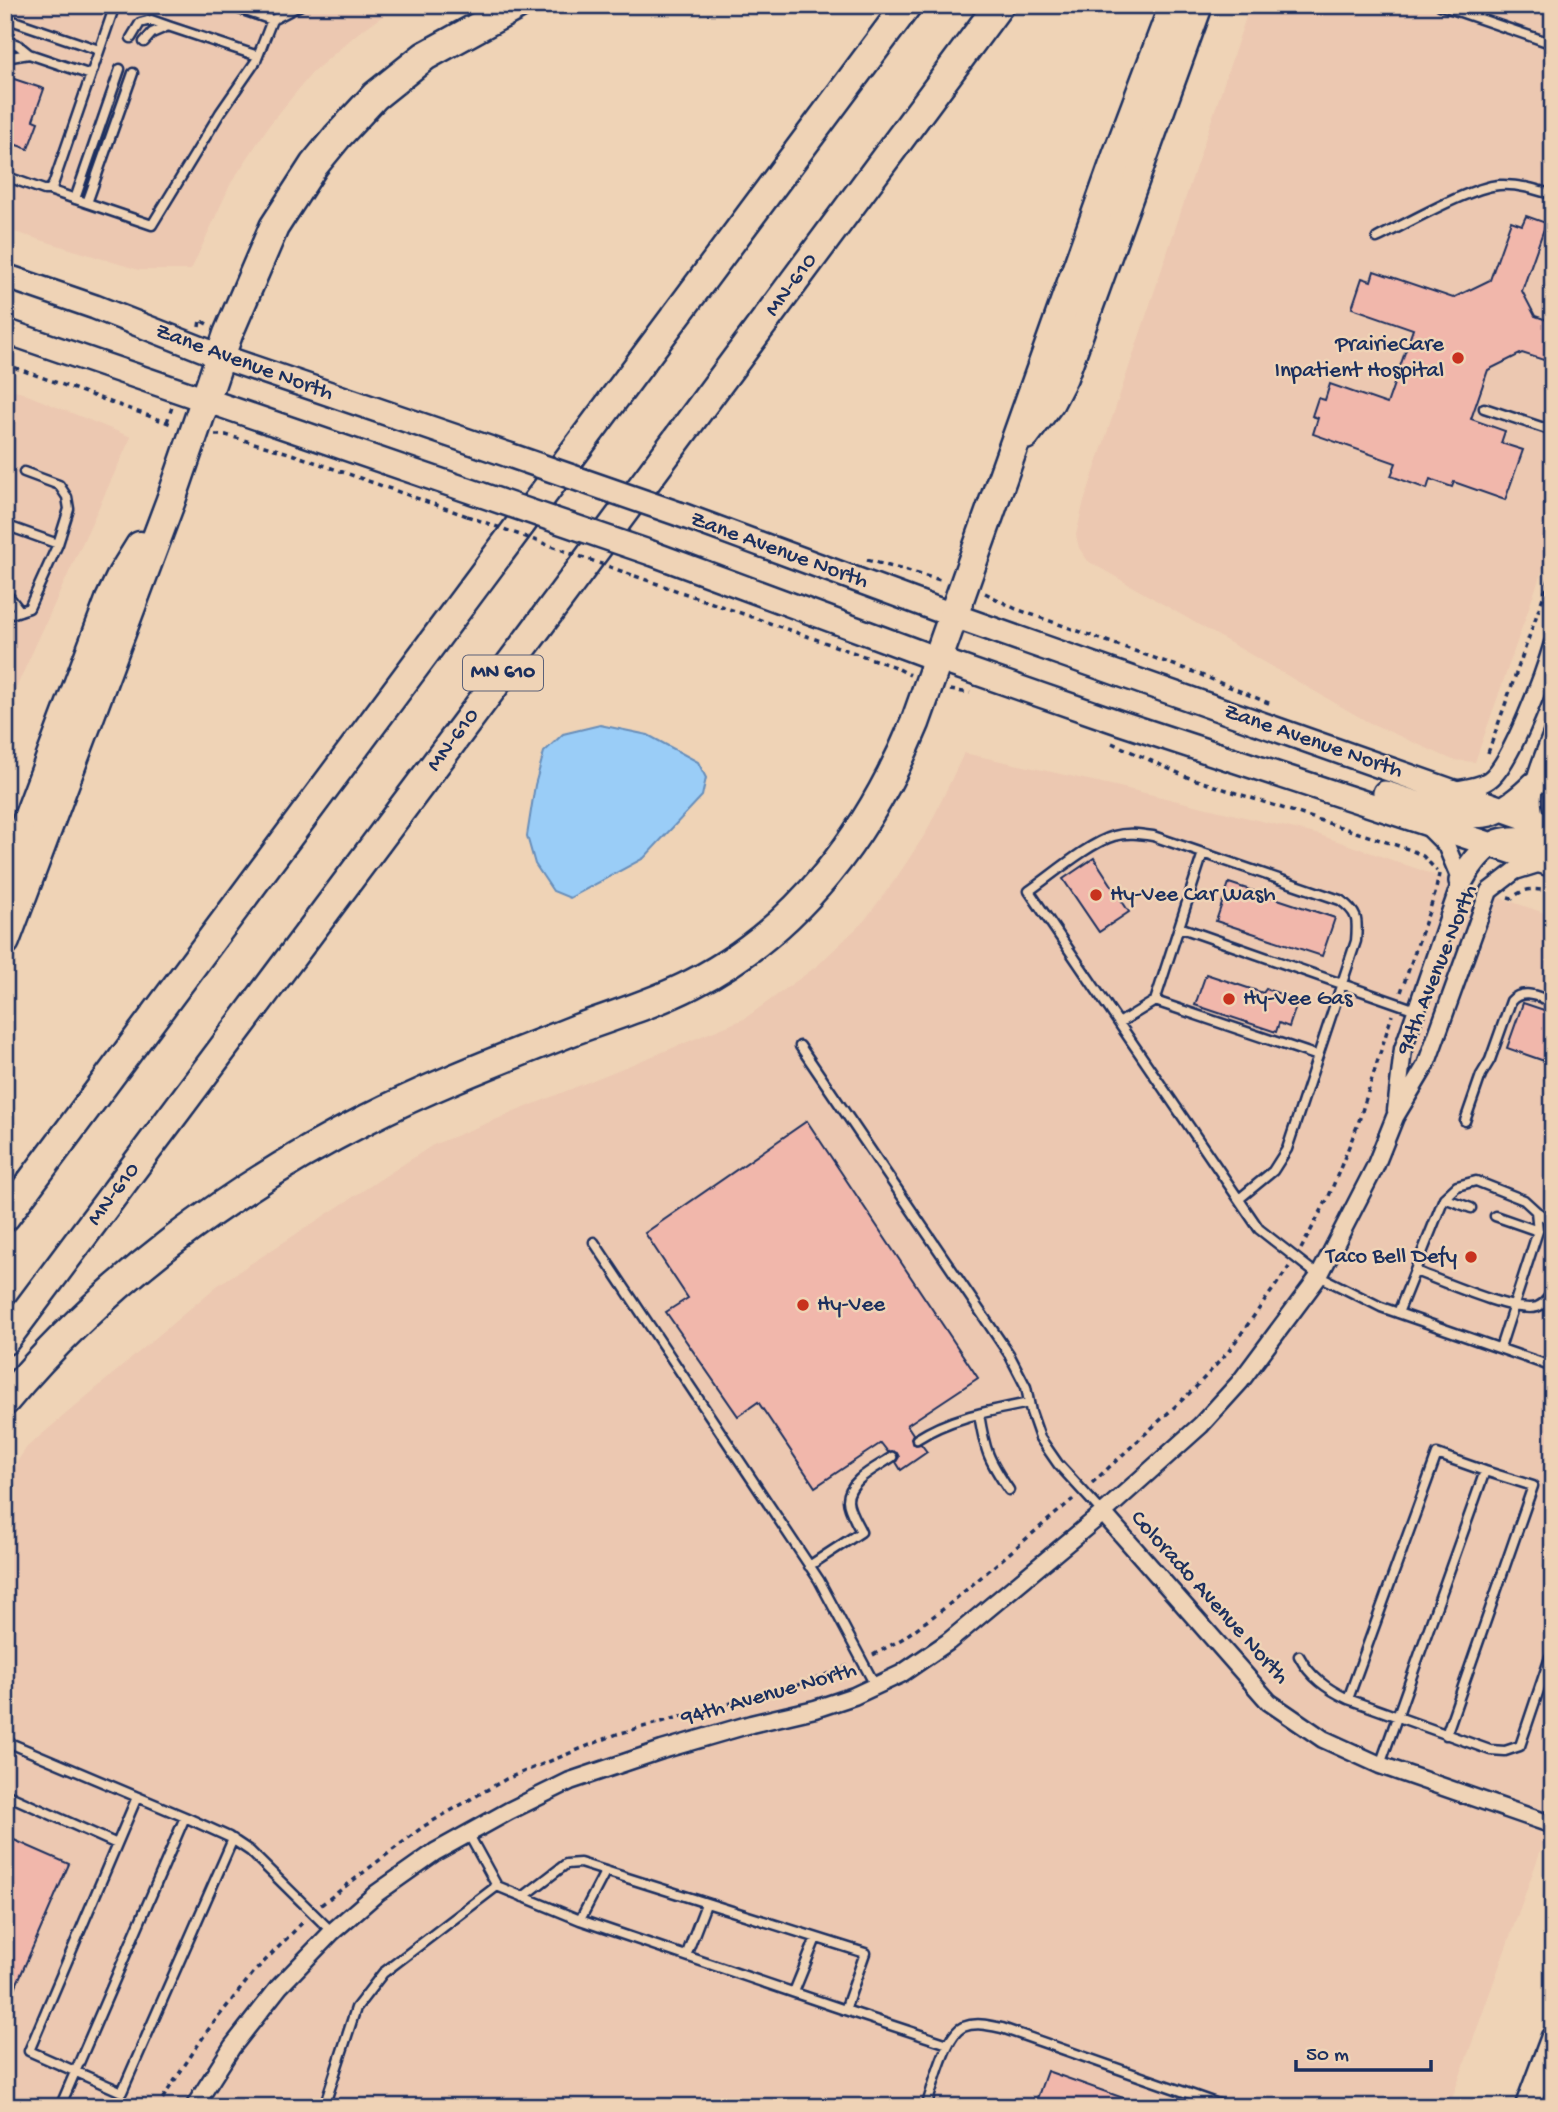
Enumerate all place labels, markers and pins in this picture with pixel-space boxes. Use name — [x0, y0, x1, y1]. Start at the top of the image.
place label: PrairieCare Inpatient Hospital — [1274, 332, 1445, 385]
marker: PrairieCare Inpatient Hospital — [1450, 350, 1466, 366]
place label: Hy-Vee Car Wash — [1110, 882, 1276, 909]
marker: Hy-Vee Car Wash — [1088, 887, 1104, 903]
place label: Hy-Vee Gas — [1243, 986, 1353, 1013]
marker: Hy-Vee Gas — [1221, 991, 1237, 1007]
place label: Taco Bell Defy — [1324, 1244, 1457, 1271]
marker: Taco Bell Defy — [1463, 1249, 1479, 1265]
place label: Hy-Vee — [817, 1292, 886, 1319]
marker: Hy-Vee — [795, 1297, 811, 1313]

